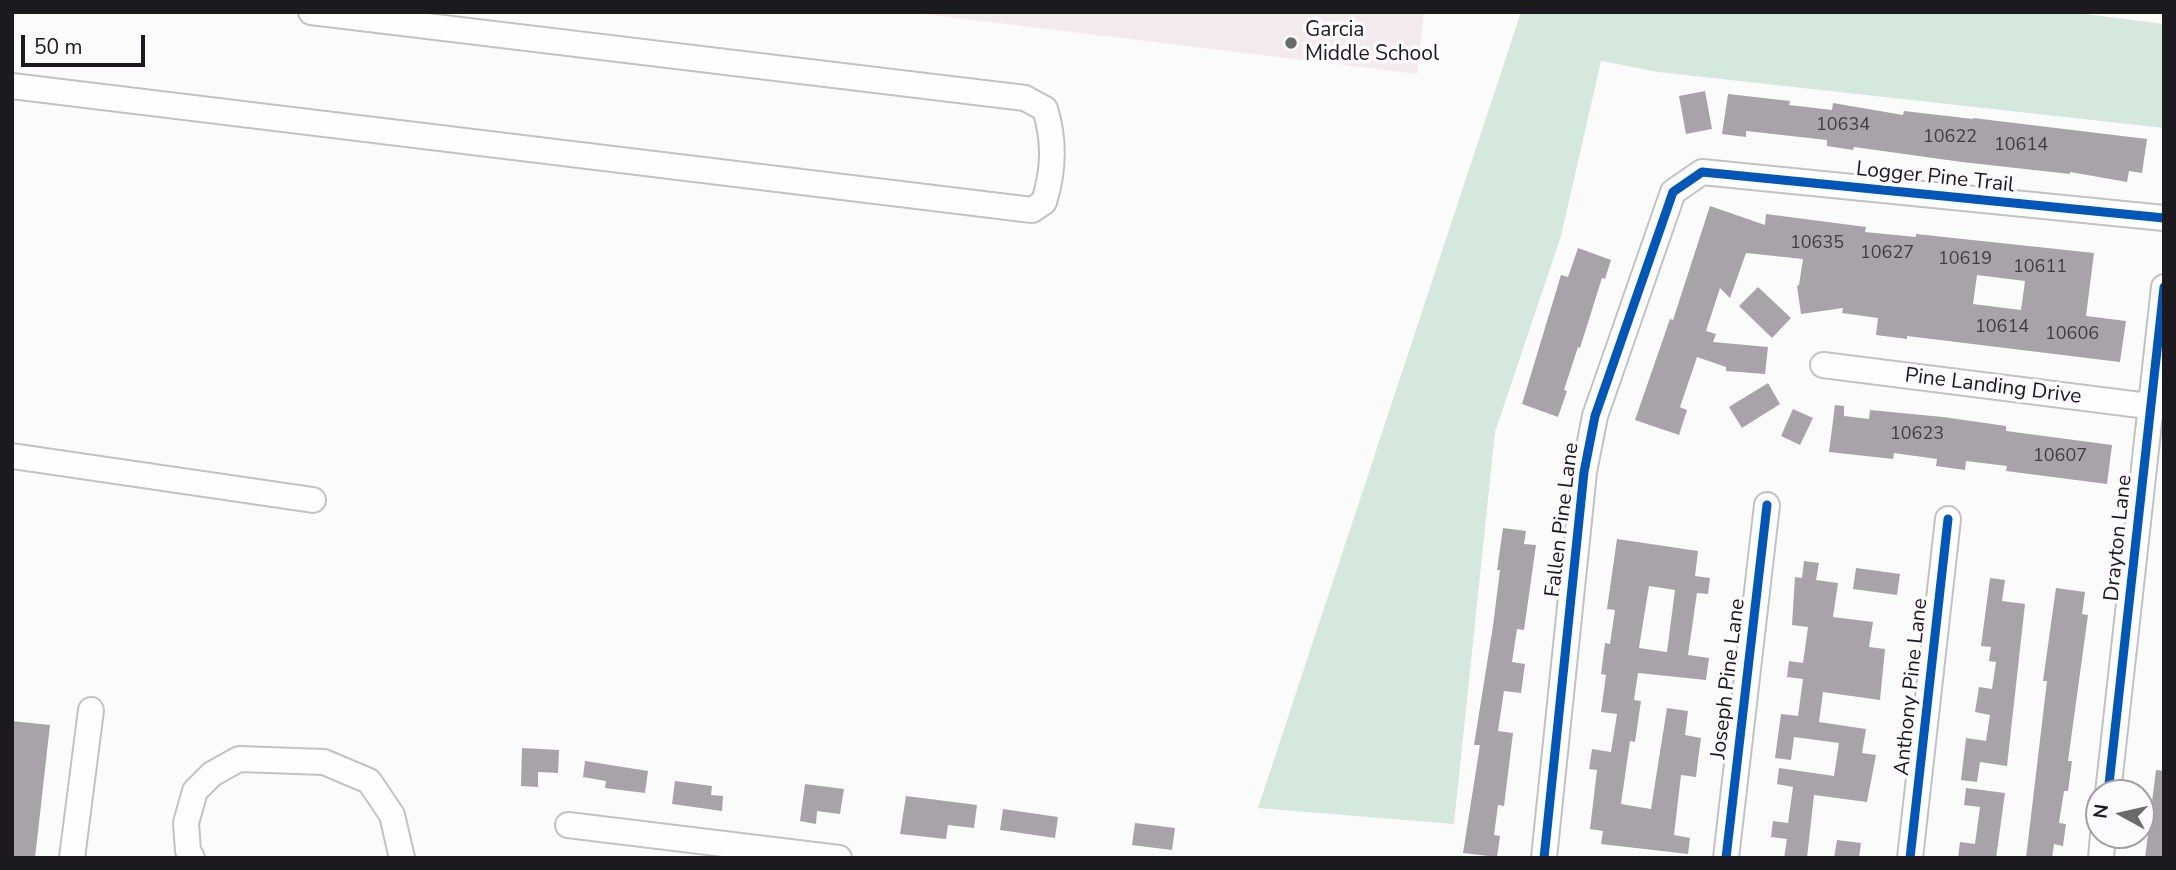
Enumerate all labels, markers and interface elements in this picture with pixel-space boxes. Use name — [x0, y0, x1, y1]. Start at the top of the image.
place label: Garcia Middle School — [1305, 18, 1439, 68]
scale bar — [24, 21, 149, 65]
text: 50 m — [34, 33, 83, 61]
marker: Garcia Middle School — [1283, 35, 1299, 51]
house number: 10634 — [1816, 115, 1870, 137]
house number: 10622 — [1923, 127, 1977, 149]
house number: 10614 — [1994, 135, 2048, 157]
street label: Logger Pine Trail — [1855, 157, 2015, 199]
house number: 10635 — [1790, 233, 1844, 255]
house number: 10627 — [1860, 243, 1914, 265]
house number: 10619 — [1938, 249, 1992, 271]
house number: 10611 — [2013, 257, 2067, 279]
house number: 10614 — [1975, 317, 2029, 339]
house number: 10606 — [2045, 324, 2099, 346]
street label: Pine Landing Drive — [1903, 364, 2083, 410]
house number: 10623 — [1890, 424, 1944, 446]
street label: Fallen Pine Lane — [1541, 441, 1585, 599]
house number: 10607 — [2033, 446, 2087, 468]
street label: Drayton Lane — [2100, 474, 2138, 602]
street label: Joseph Pine Lane — [1707, 597, 1751, 761]
street label: Anthony Pine Lane — [1890, 597, 1934, 777]
north arrow — [2085, 779, 2155, 849]
text: N — [2087, 803, 2115, 820]

